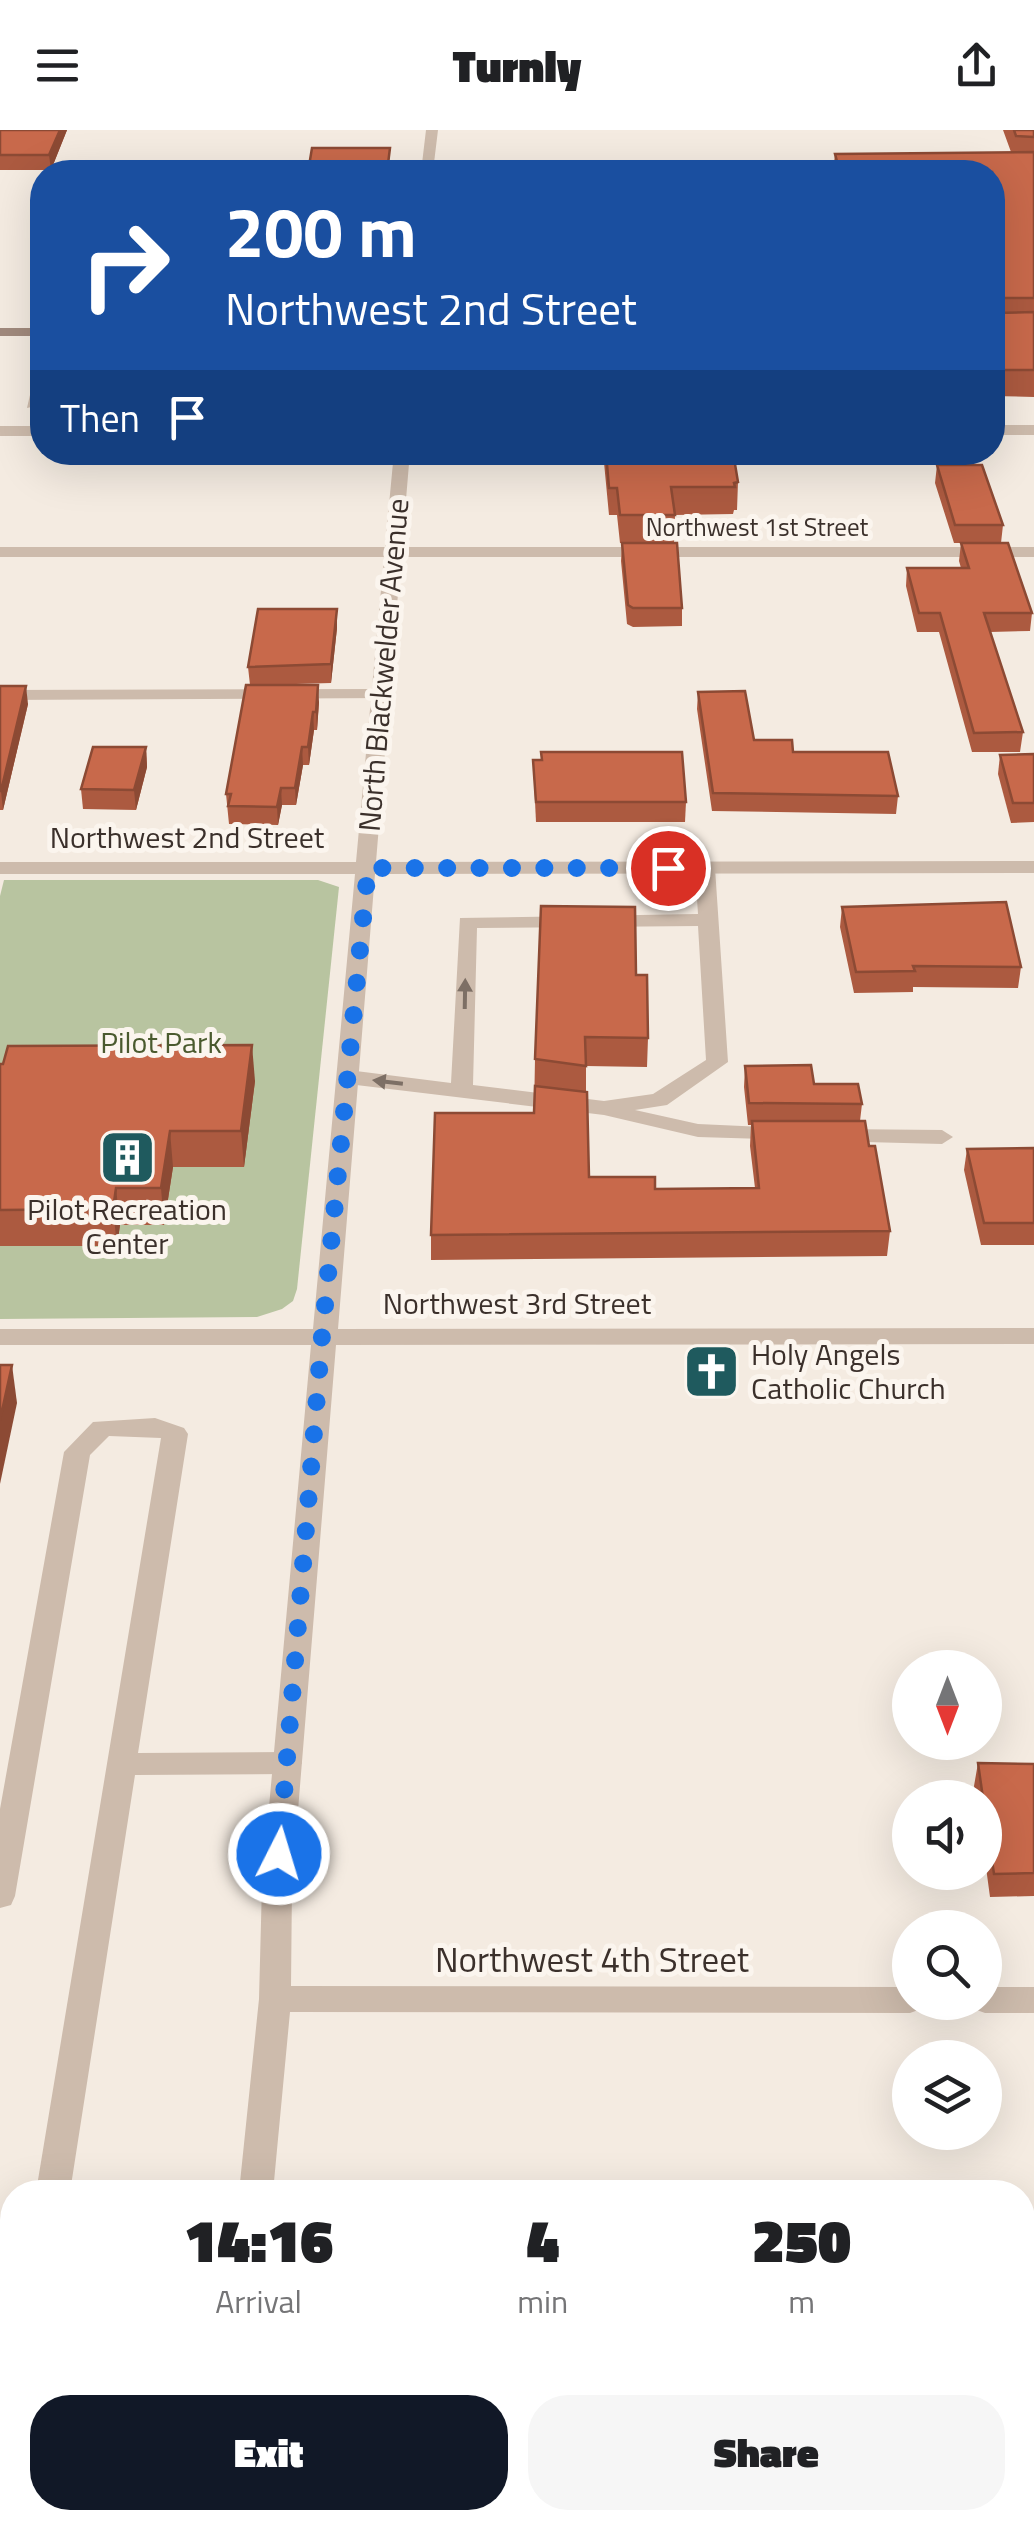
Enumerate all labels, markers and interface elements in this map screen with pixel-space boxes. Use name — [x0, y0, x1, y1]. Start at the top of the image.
text: Turnly — [453, 31, 581, 99]
icon: menu — [30, 38, 85, 93]
icon: share — [949, 38, 1004, 93]
text: 200 m — [225, 178, 417, 284]
icon: right — [60, 200, 190, 330]
text: Northwest 2nd Street — [225, 274, 637, 342]
text: Then — [60, 389, 140, 447]
icon: arrive — [160, 390, 215, 445]
street label: North Blackwelder Avenue — [346, 496, 420, 833]
street label: Northwest 1st Street — [646, 508, 868, 546]
street label: Northwest 2nd Street — [50, 814, 325, 860]
pin — [626, 826, 711, 911]
icon: arrive — [641, 841, 696, 896]
one-way arrow — [457, 977, 473, 1009]
park label: Pilot Park — [100, 1019, 222, 1065]
one-way arrow — [372, 1074, 403, 1090]
building icon: Pilot Recreation Center — [97, 1127, 157, 1187]
place label: Pilot Recreation Center — [27, 1186, 227, 1266]
street label: Northwest 3rd Street — [383, 1280, 652, 1326]
place label: Holy Angels Catholic Church — [751, 1331, 946, 1411]
church icon: Holy Angels Catholic Church — [682, 1342, 742, 1402]
north arrow — [892, 1650, 1002, 1760]
map controls — [892, 1650, 1002, 2150]
button: sound — [892, 1780, 1002, 1890]
position arrow — [227, 1802, 331, 1906]
button: search — [892, 1910, 1002, 2020]
street label: Northwest 4th Street — [435, 1932, 749, 1986]
button: layers — [892, 2040, 1002, 2150]
text: 14:16 — [184, 2194, 333, 2285]
text: 4 — [526, 2194, 559, 2285]
text: 250 — [752, 2194, 851, 2285]
text: Arrival — [215, 2277, 302, 2325]
text: min — [517, 2277, 568, 2325]
text: m — [788, 2277, 815, 2325]
button: Exit — [30, 2395, 508, 2510]
button: Share — [528, 2395, 1005, 2510]

